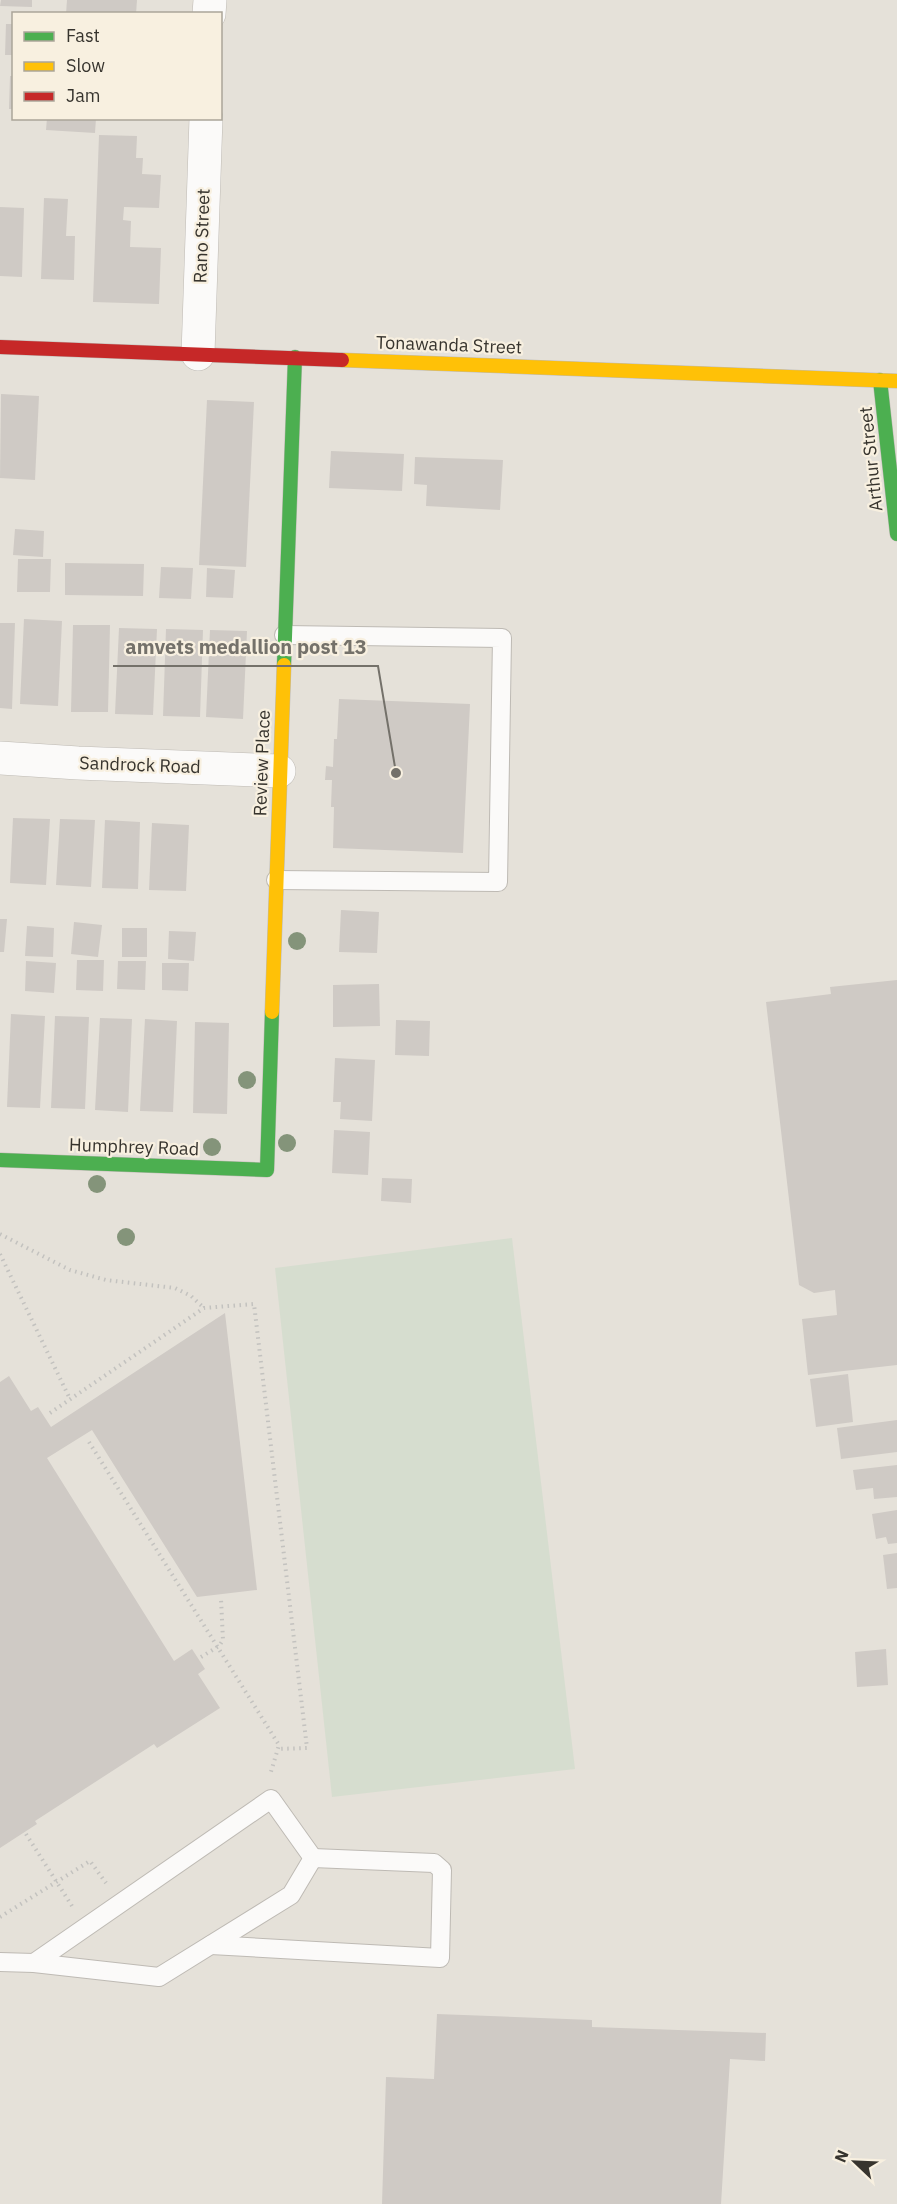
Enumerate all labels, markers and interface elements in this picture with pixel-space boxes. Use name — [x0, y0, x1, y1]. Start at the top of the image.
legend — [12, 12, 222, 120]
text: Fast — [66, 24, 100, 47]
text: Slow — [66, 54, 105, 77]
text: Jam — [66, 84, 101, 107]
street label: Rano Street — [188, 188, 215, 284]
street label: Tonawanda Street — [376, 330, 522, 359]
street label: Arthur Street — [854, 406, 887, 513]
callout: amvets medallion post 13 — [113, 628, 378, 666]
text: amvets medallion post 13 — [125, 633, 367, 660]
street label: Review Place — [248, 709, 275, 817]
street label: Sandrock Road — [79, 751, 201, 778]
street label: Humphrey Road — [69, 1133, 200, 1160]
north arrow — [825, 2132, 885, 2192]
text: N — [830, 2147, 853, 2165]

